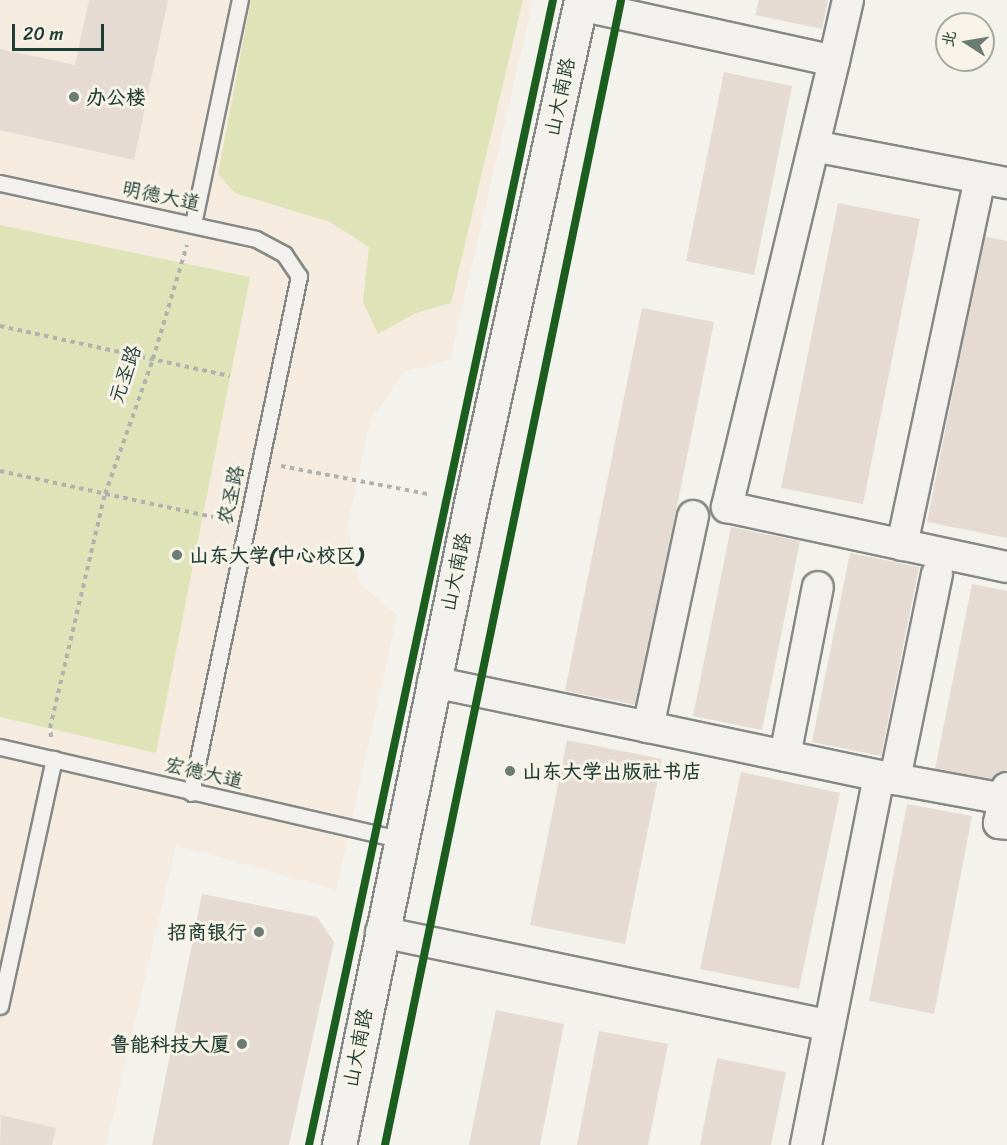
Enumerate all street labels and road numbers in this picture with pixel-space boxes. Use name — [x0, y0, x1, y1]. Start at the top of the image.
street label: 山大南路 — [540, 55, 580, 139]
street label: 明德大道 — [119, 176, 203, 216]
street label: 元圣路 — [104, 342, 146, 406]
street label: 农圣路 — [213, 463, 249, 527]
street label: 山大南路 — [436, 530, 476, 614]
street label: 宏德大道 — [162, 752, 246, 794]
street label: 山大南路 — [339, 1006, 377, 1090]

